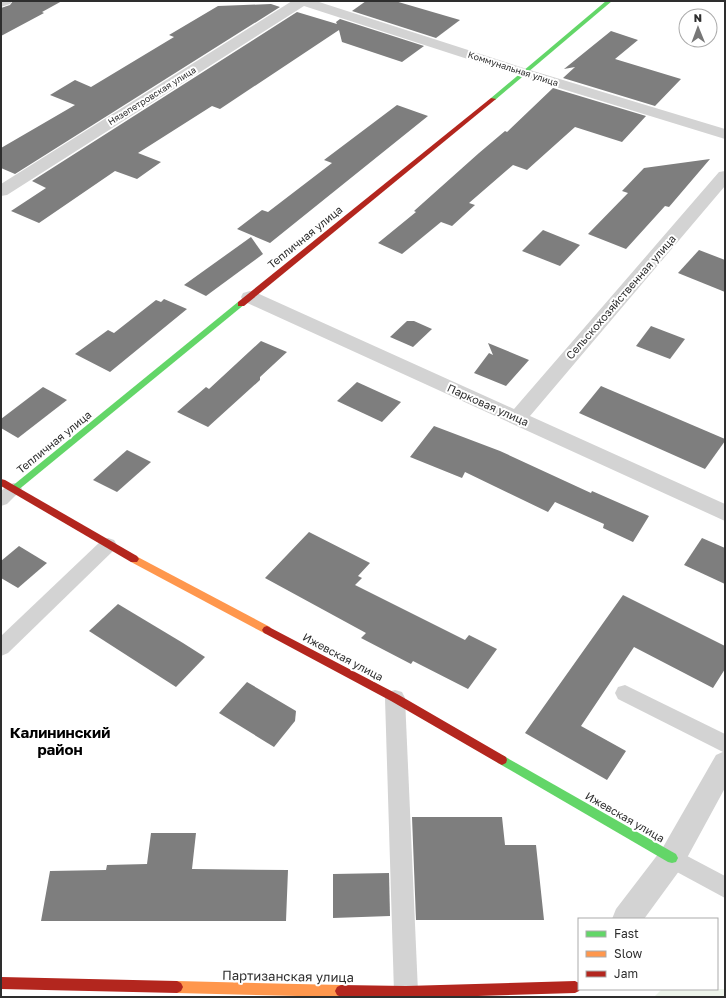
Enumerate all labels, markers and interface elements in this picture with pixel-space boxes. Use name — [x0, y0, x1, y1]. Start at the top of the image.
north arrow — [678, 8, 718, 48]
text: N — [694, 11, 702, 24]
street label: Коммунальная улица — [467, 49, 560, 88]
street label: Нязепетровская улица — [106, 64, 198, 127]
street label: Тепличная улица — [265, 203, 345, 271]
street label: Сельскохозяйственная улица — [563, 232, 678, 362]
street label: Парковая улица — [446, 381, 531, 428]
street label: Тепличная улица — [14, 408, 94, 476]
street label: Ижевская улица — [301, 630, 386, 683]
district label: Калининский район — [10, 723, 110, 758]
street label: Ижевская улица — [583, 789, 667, 845]
legend — [578, 918, 718, 990]
text: Fast — [614, 926, 639, 941]
text: Slow — [614, 946, 642, 961]
text: Jam — [614, 966, 638, 981]
street label: Партизанская улица — [222, 967, 354, 985]

